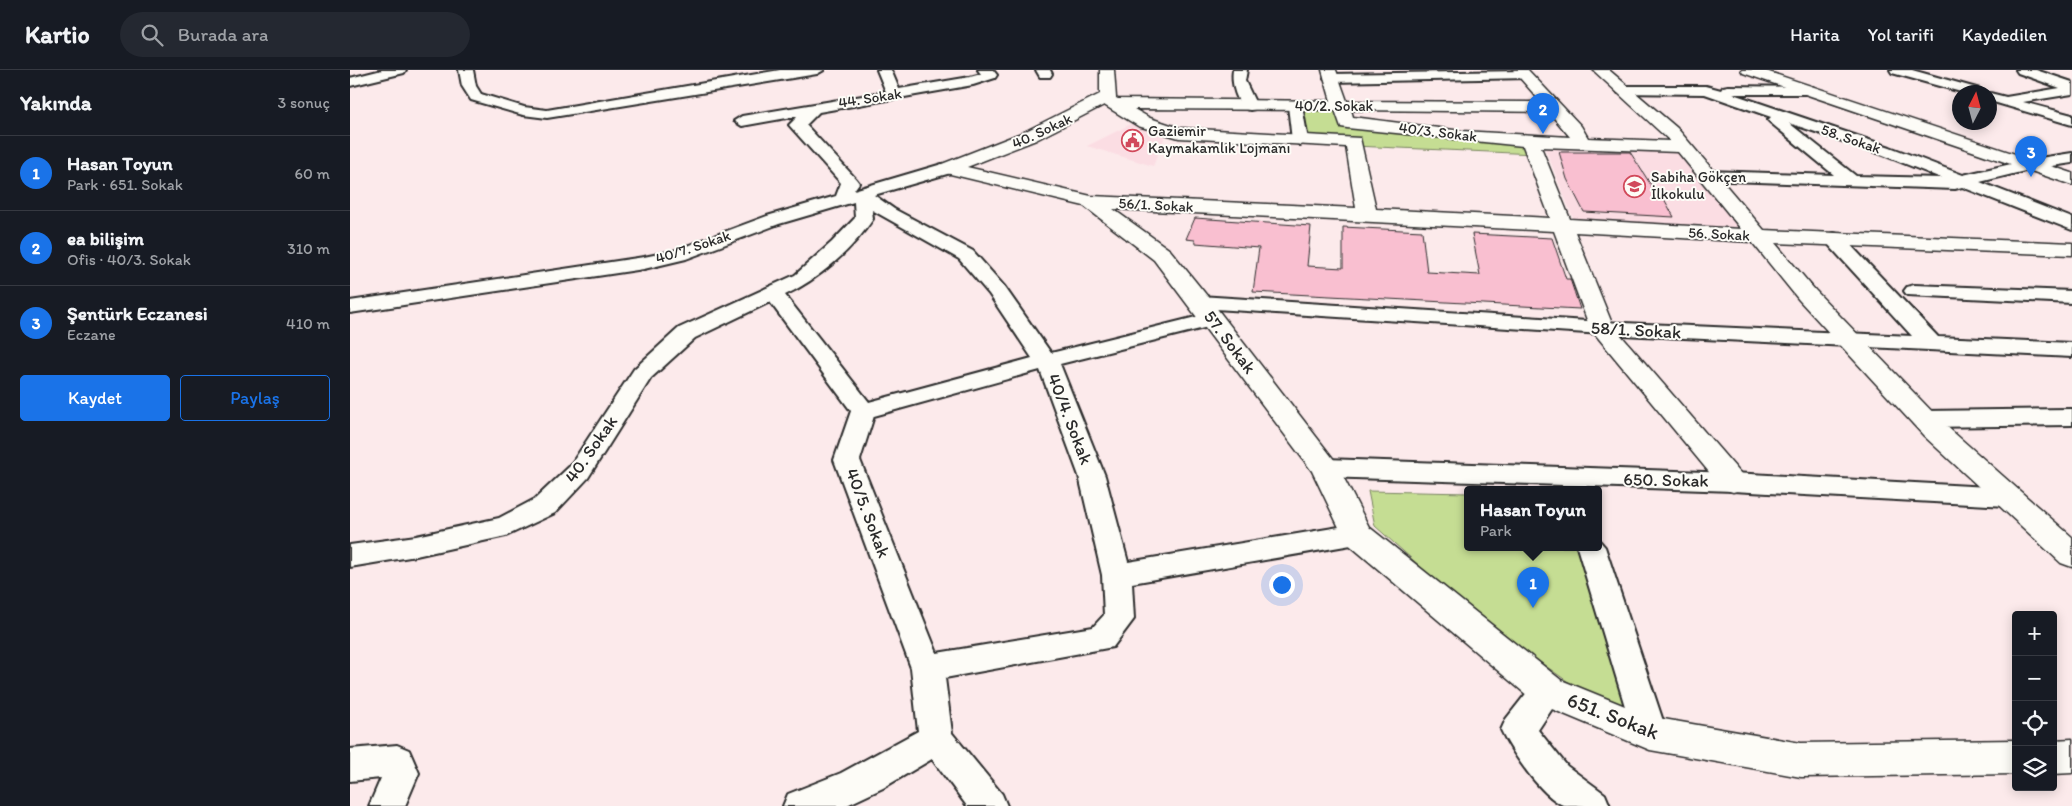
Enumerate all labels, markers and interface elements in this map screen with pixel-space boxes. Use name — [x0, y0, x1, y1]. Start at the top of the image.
search box — [120, 12, 470, 57]
text: Kartio — [25, 20, 90, 49]
icon: search — [138, 21, 166, 49]
text: Burada ara — [178, 23, 268, 46]
text: Harita — [1790, 24, 1840, 46]
text: Yol tarifi — [1868, 24, 1934, 46]
text: Kaydedilen — [1962, 24, 2047, 46]
street label: 44. Sokak — [837, 84, 903, 112]
north arrow — [1952, 85, 1997, 130]
text: Yakında — [20, 90, 92, 115]
text: 3 sonuç — [278, 93, 330, 112]
pin: 2 — [1527, 93, 1559, 134]
street label: 40/2. Sokak — [1295, 97, 1374, 115]
street label: 40. Sokak — [1009, 109, 1075, 153]
street label: 40/3. Sokak — [1398, 118, 1478, 146]
street label: 58. Sokak — [1819, 120, 1884, 158]
place label: Gaziemir Kaymakamlık Lojmanı — [1148, 122, 1290, 157]
public building icon: Gaziemir Kaymakamlık Lojmanı — [1120, 128, 1144, 152]
pin: 3 — [2015, 136, 2047, 177]
text: Hasan Toyun — [67, 152, 173, 175]
text: 1 — [32, 164, 40, 183]
text: 60 m — [295, 164, 330, 183]
place label: Sabiha Gökçen İlkokulu — [1651, 168, 1747, 203]
school or university icon: Sabiha Gökçen İlkokulu — [1623, 174, 1647, 198]
text: Park · 651. Sokak — [67, 175, 183, 194]
street label: 56/1. Sokak — [1118, 194, 1194, 216]
street label: 56. Sokak — [1688, 223, 1751, 245]
street label: 40/7. Sokak — [653, 226, 733, 268]
text: ea bilişim — [67, 227, 144, 250]
text: 2 — [32, 239, 40, 258]
text: 310 m — [287, 239, 330, 258]
text: Ofis · 40/3. Sokak — [67, 250, 191, 269]
text: Şentürk Eczanesi — [67, 302, 208, 325]
street label: 57. Sokak — [1199, 306, 1261, 378]
text: 3 — [32, 314, 40, 333]
text: 410 m — [286, 314, 330, 333]
street label: 58/1. Sokak — [1590, 317, 1682, 343]
text: Eczane — [67, 325, 116, 344]
street label: 40/4. Sokak — [1043, 370, 1097, 468]
button: Kaydet — [20, 375, 170, 421]
button: Paylaş — [180, 375, 330, 421]
street label: 40. Sokak — [560, 411, 622, 487]
street label: 40/5. Sokak — [841, 465, 895, 561]
street label: 650. Sokak — [1623, 468, 1709, 492]
popup — [1464, 486, 1602, 551]
text: Hasan Toyun — [1480, 498, 1586, 521]
text: Park — [1480, 521, 1512, 540]
pin: 1 — [1517, 567, 1549, 608]
your location — [1269, 572, 1295, 598]
map controls — [2012, 611, 2057, 791]
button: + — [2012, 611, 2057, 656]
button: − — [2012, 656, 2057, 701]
street label: 651. Sokak — [1564, 687, 1663, 745]
button: locate — [2012, 701, 2057, 746]
button: layers — [2012, 746, 2057, 791]

